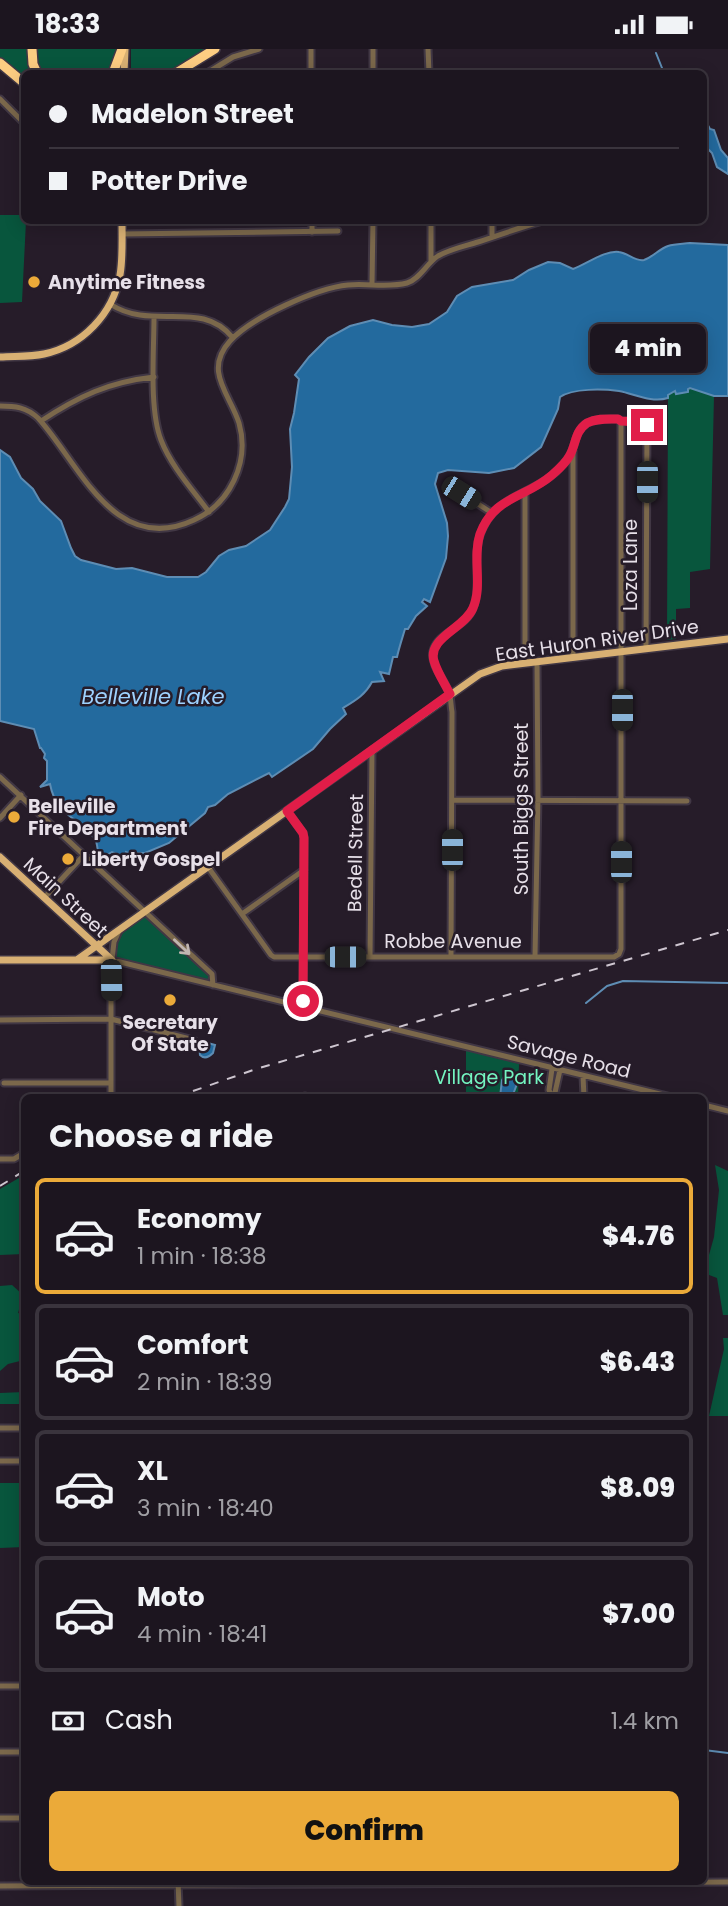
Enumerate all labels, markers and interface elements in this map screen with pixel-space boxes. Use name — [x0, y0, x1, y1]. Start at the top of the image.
text: 18:33 — [35, 6, 100, 42]
text: Madelon Street — [91, 96, 294, 132]
text: Potter Drive — [91, 163, 248, 199]
place label: Anytime Fitness — [48, 269, 205, 296]
marker: Anytime Fitness — [26, 274, 42, 290]
callout: 4 min — [589, 323, 705, 373]
text: 4 min — [614, 332, 682, 364]
route end — [631, 409, 663, 441]
car — [637, 461, 658, 503]
car — [438, 473, 485, 513]
street label: Loza Lane — [617, 519, 644, 611]
street label: East Huron River Drive — [494, 613, 700, 668]
water label: Belleville Lake — [82, 682, 224, 711]
car — [612, 689, 633, 731]
street label: South Biggs Street — [508, 723, 535, 895]
place label: Belleville Fire Department — [28, 793, 188, 842]
street label: Bedell Street — [341, 794, 370, 912]
marker: Belleville Fire Department — [6, 809, 22, 825]
car — [442, 829, 463, 871]
car — [611, 841, 632, 883]
place label: Liberty Gospel — [82, 846, 221, 873]
street label: Main Street — [17, 851, 114, 944]
marker: Liberty Gospel — [60, 851, 76, 867]
street label: Robbe Avenue — [384, 928, 522, 955]
one-way arrow — [173, 939, 191, 955]
car — [325, 947, 367, 968]
car — [101, 959, 122, 1001]
route start — [287, 985, 319, 1017]
marker: Secretary Of State — [162, 992, 178, 1008]
place label: Secretary Of State — [122, 1009, 219, 1058]
street label: Savage Road — [504, 1028, 634, 1085]
park label: Village Park — [434, 1064, 544, 1091]
text: Choose a ride — [49, 1113, 273, 1158]
text: Economy — [137, 1201, 261, 1237]
icon: car — [53, 1205, 116, 1268]
text: $4.76 — [602, 1218, 675, 1254]
text: 1 min · 18:38 — [137, 1240, 267, 1272]
text: Comfort — [137, 1327, 249, 1363]
icon: car — [53, 1331, 116, 1394]
text: $6.43 — [600, 1344, 675, 1380]
text: 2 min · 18:39 — [137, 1366, 272, 1398]
text: XL — [137, 1453, 168, 1489]
icon: car — [53, 1457, 116, 1520]
text: $8.09 — [600, 1470, 675, 1506]
text: 3 min · 18:40 — [137, 1492, 274, 1524]
text: Moto — [137, 1579, 205, 1615]
icon: car — [53, 1583, 116, 1646]
text: $7.00 — [602, 1596, 675, 1632]
text: 4 min · 18:41 — [137, 1618, 267, 1650]
icon: cash — [49, 1702, 87, 1740]
text: Cash — [105, 1702, 173, 1738]
text: 1.4 km — [611, 1705, 679, 1737]
button: Confirm — [49, 1791, 679, 1871]

